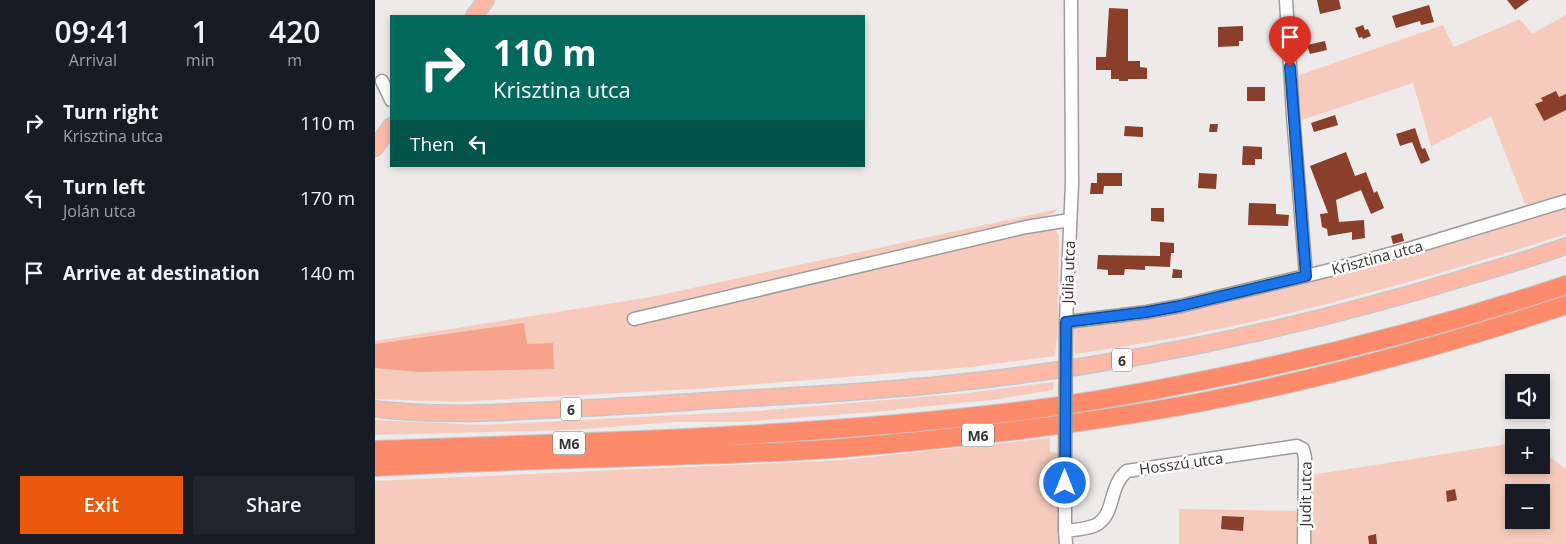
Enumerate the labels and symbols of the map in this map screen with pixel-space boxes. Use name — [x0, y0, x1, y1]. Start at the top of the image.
pin — [1269, 16, 1311, 67]
street label: Krisztina utca — [1329, 235, 1425, 279]
street label: Júlia utca — [1057, 240, 1079, 306]
road number: 6 — [1112, 348, 1132, 372]
road number: 6 — [561, 398, 581, 420]
road number: M6 — [962, 424, 994, 446]
road number: M6 — [553, 432, 585, 454]
street label: Hosszú utca — [1138, 447, 1224, 479]
position arrow — [1038, 456, 1090, 508]
street label: Judit utca — [1294, 461, 1316, 529]

